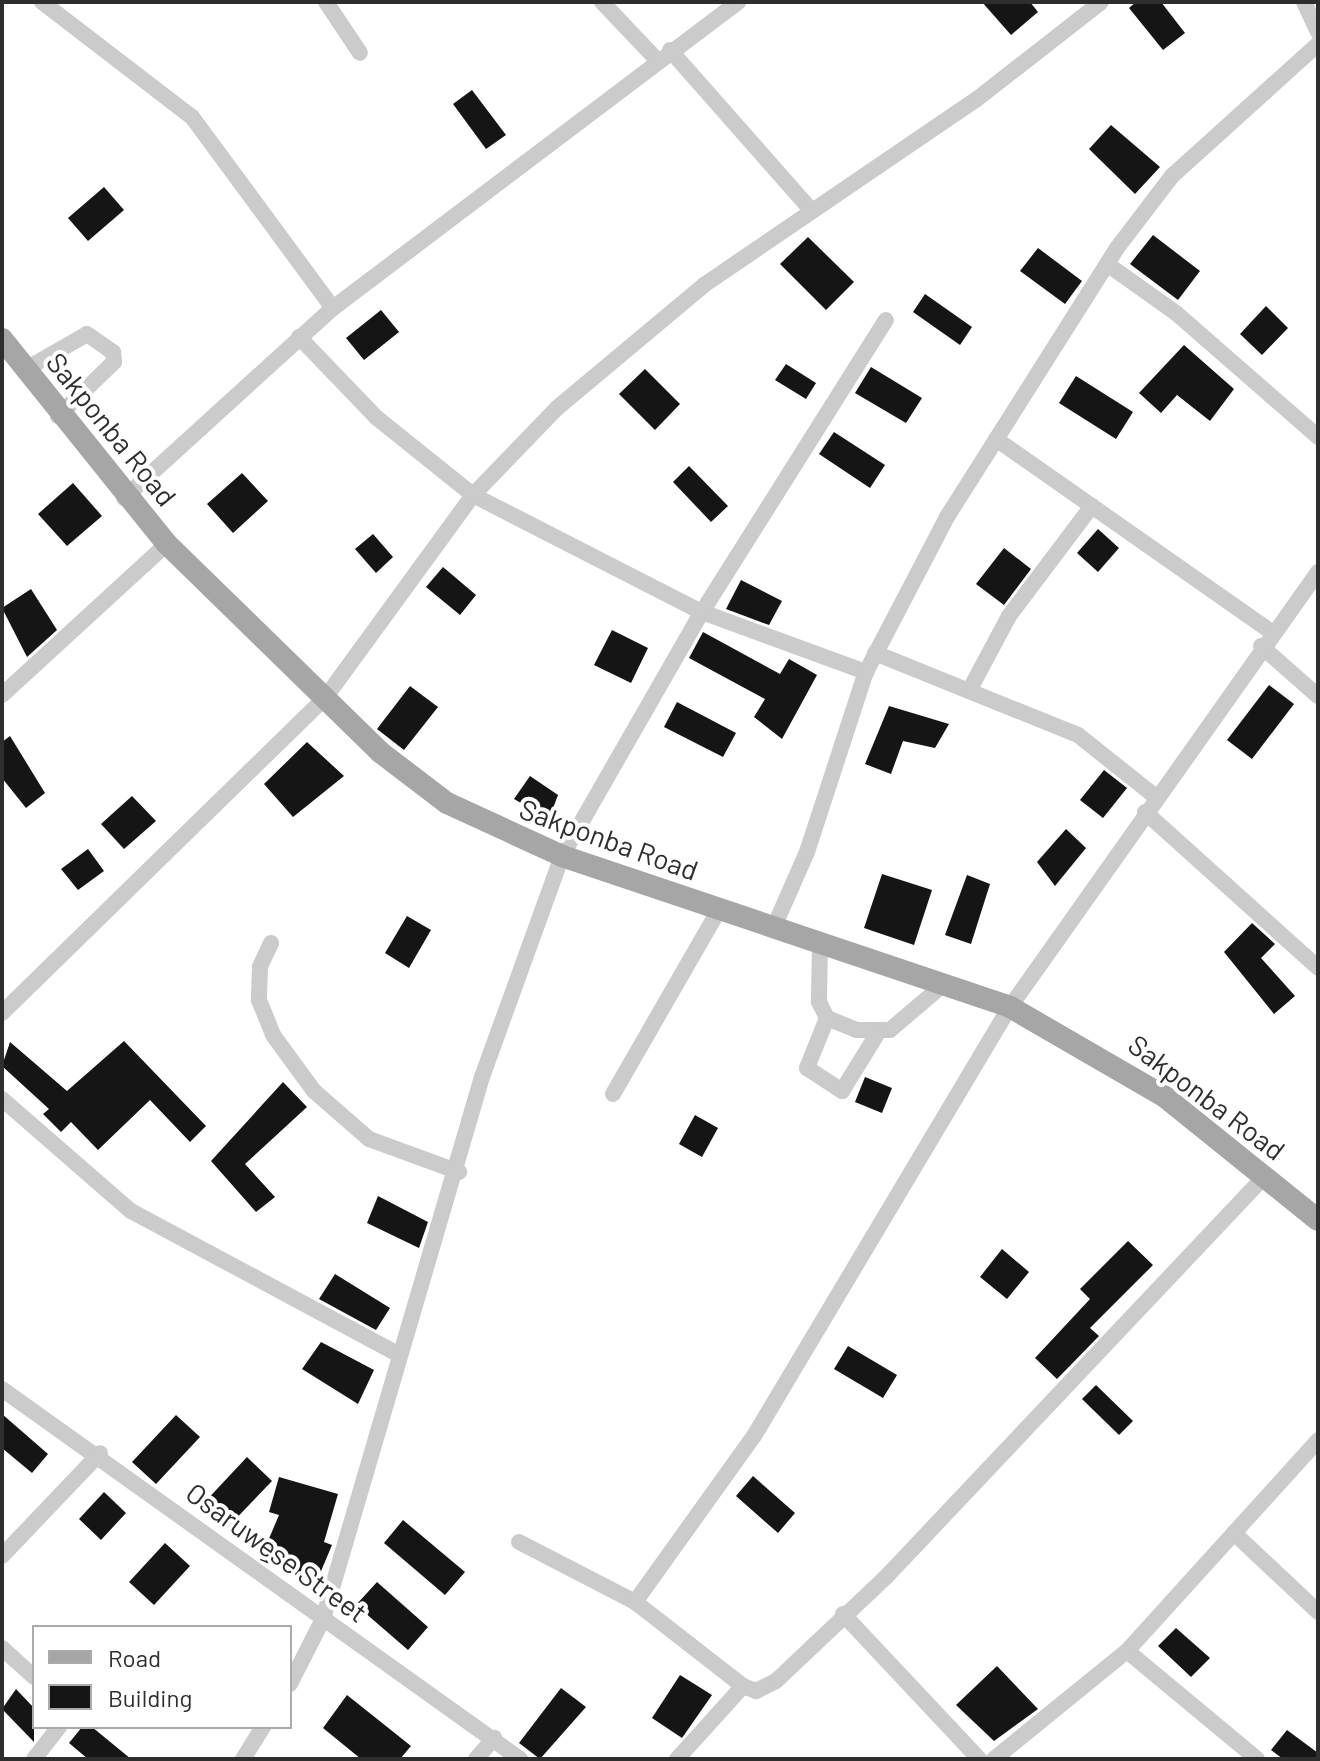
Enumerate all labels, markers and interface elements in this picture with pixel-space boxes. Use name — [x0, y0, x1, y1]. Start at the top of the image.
street label: Sakponba Road — [40, 346, 184, 512]
street label: Sakponba Road — [515, 791, 703, 887]
street label: Sakponba Road — [1122, 1027, 1292, 1167]
street label: Osaruwese Street — [180, 1475, 374, 1629]
legend — [32, 1625, 292, 1729]
text: Road — [108, 1643, 161, 1672]
text: Building — [108, 1683, 192, 1712]

